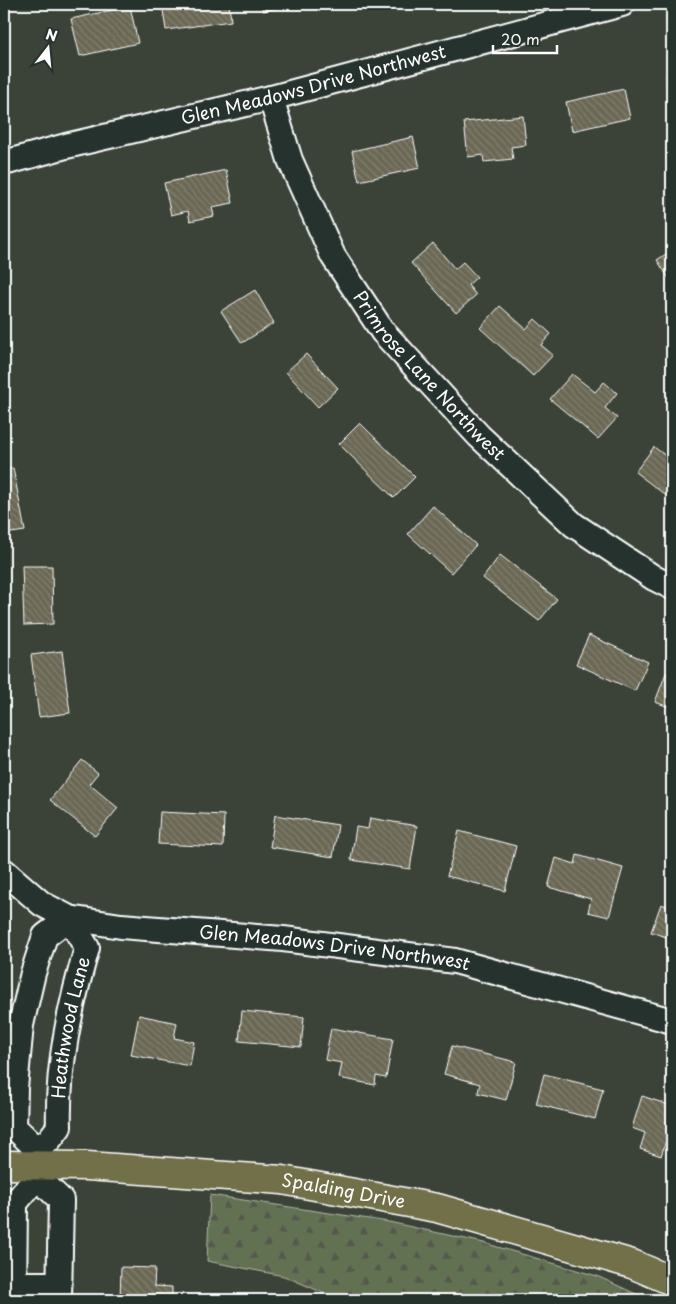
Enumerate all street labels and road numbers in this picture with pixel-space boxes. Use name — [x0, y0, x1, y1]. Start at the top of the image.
street label: Glen Meadows Drive Northwest — [178, 37, 448, 131]
street label: Primrose Lane Northwest — [347, 285, 512, 466]
street label: Glen Meadows Drive Northwest — [198, 917, 473, 977]
street label: Heathwood Lane — [44, 953, 96, 1099]
street label: Spalding Drive — [280, 1165, 408, 1214]

